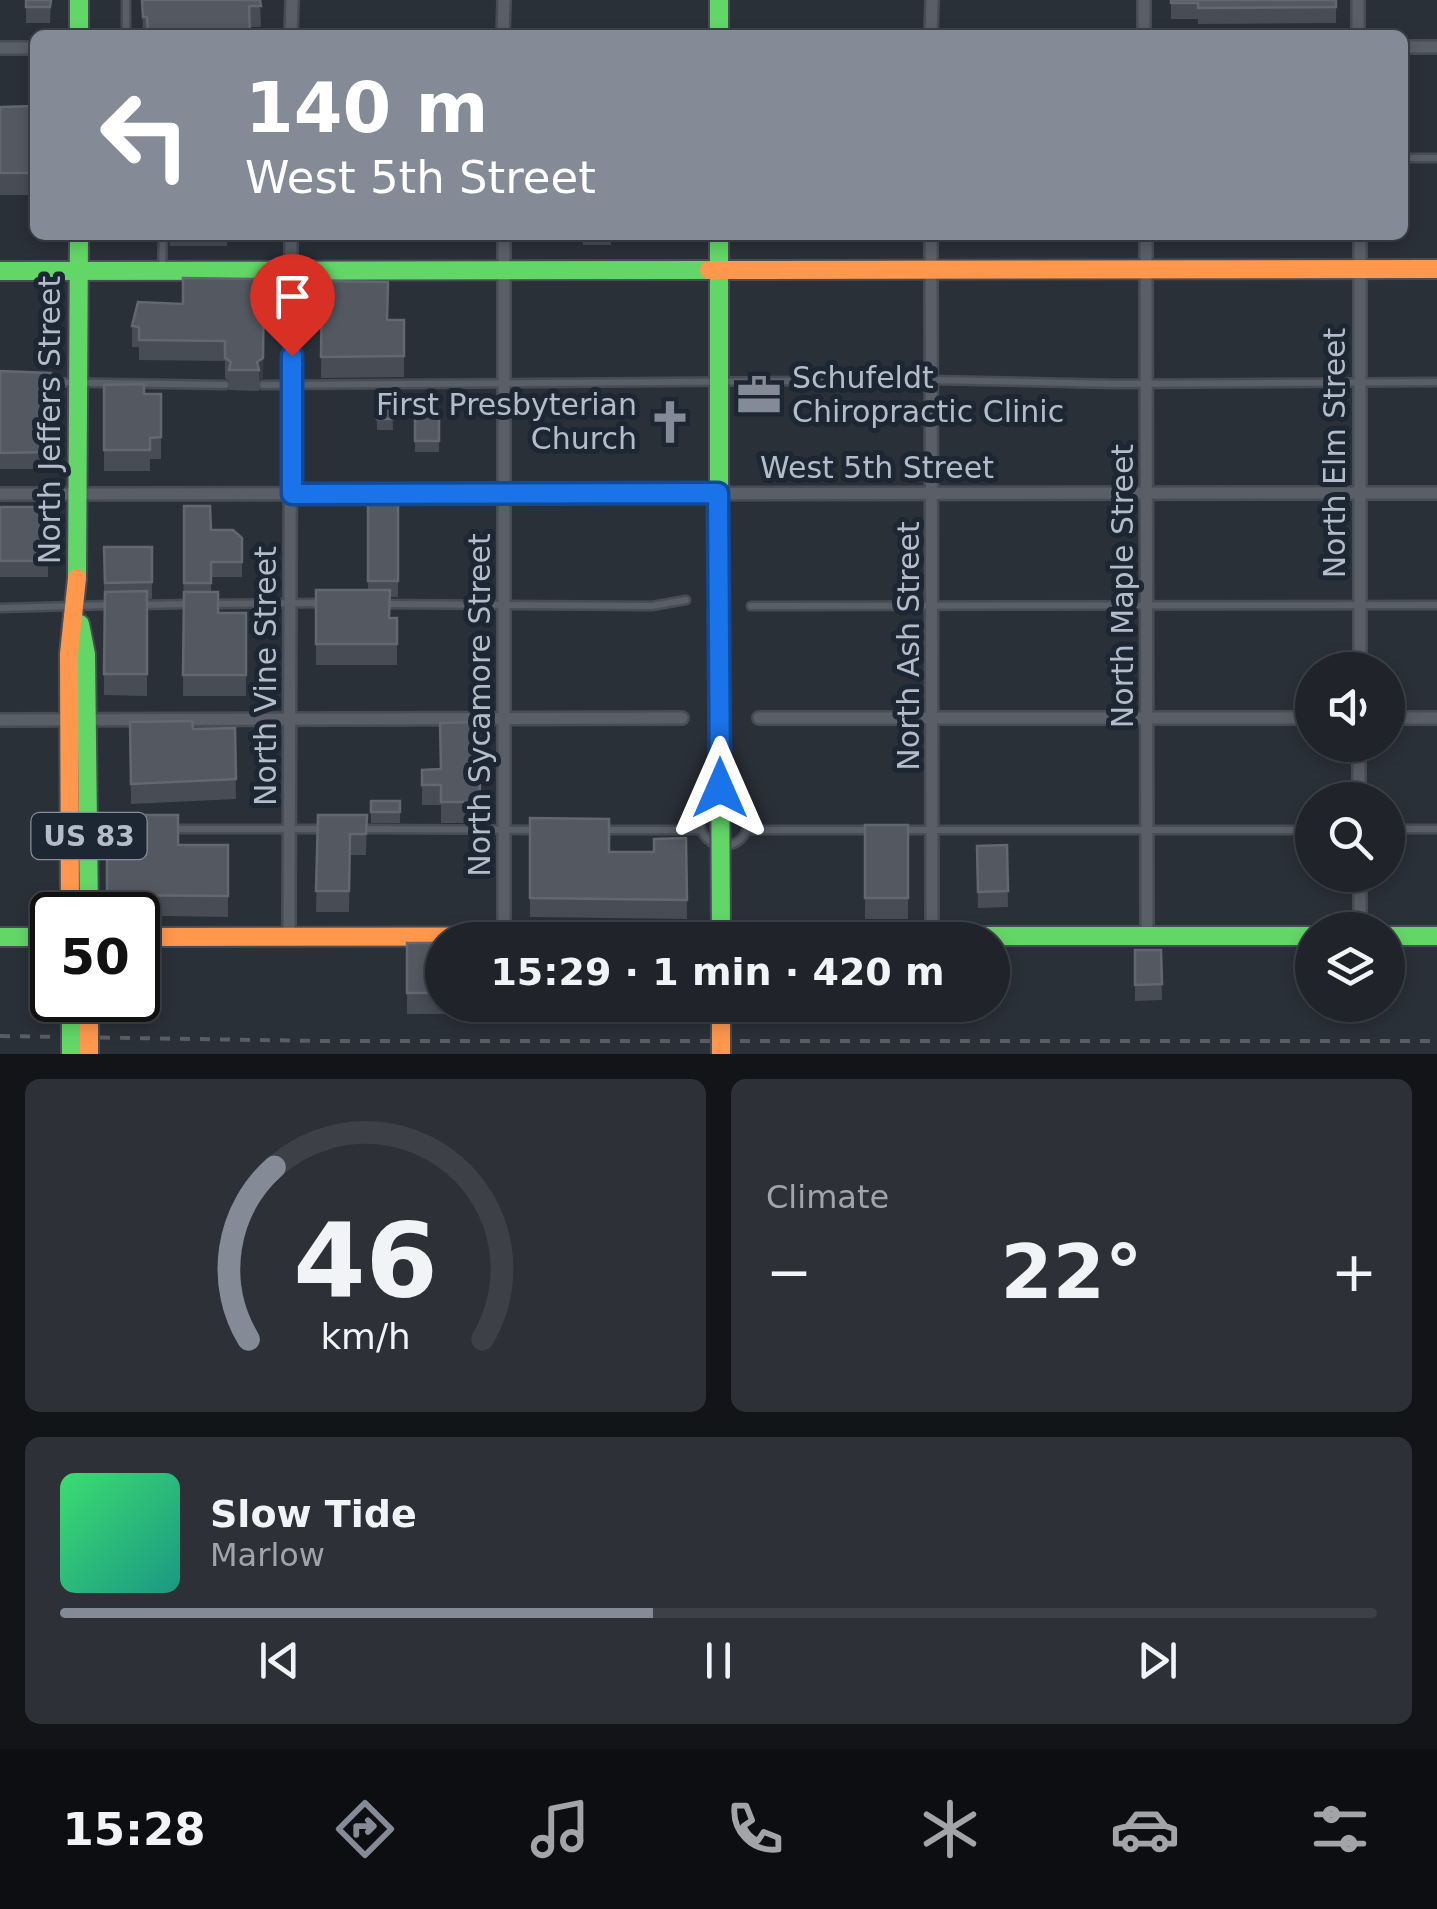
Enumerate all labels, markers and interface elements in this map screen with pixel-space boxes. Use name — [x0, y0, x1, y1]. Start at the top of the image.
text: 140 m — [245, 67, 488, 149]
icon: left — [80, 70, 210, 200]
text: West 5th Street — [245, 151, 596, 204]
pin — [250, 254, 335, 357]
icon: arrive — [265, 269, 320, 324]
street label: North Jeffers Street — [32, 275, 67, 564]
street label: North Elm Street — [1317, 327, 1352, 578]
place label: Schufeldt Chiropractic Clinic — [792, 360, 1064, 429]
office icon: Schufeldt Chiropractic Clinic — [735, 371, 783, 419]
place label: First Presbyterian Church — [376, 387, 637, 456]
church icon: First Presbyterian Church — [646, 398, 694, 446]
street label: North Maple Street — [1105, 444, 1140, 728]
street label: West 5th Street — [760, 450, 994, 485]
street label: North Ash Street — [891, 521, 926, 771]
street label: North Sycamore Street — [462, 533, 497, 877]
street label: North Vine Street — [248, 546, 283, 806]
map controls — [1295, 652, 1405, 1022]
button: sound — [1295, 652, 1405, 762]
position arrow — [668, 736, 772, 840]
button: search — [1295, 782, 1405, 892]
road number: US 83 — [32, 813, 146, 859]
speed limit sign: 50 — [30, 892, 160, 1022]
button: layers — [1295, 912, 1405, 1022]
text: 15:29 · 1 min · 420 m — [490, 950, 945, 994]
text: Climate — [766, 1178, 889, 1216]
text: 46 — [293, 1200, 438, 1322]
text: 22° — [1001, 1228, 1142, 1316]
text: − — [766, 1240, 812, 1304]
text: + — [1331, 1240, 1377, 1304]
text: km/h — [320, 1316, 411, 1357]
text: Slow Tide — [210, 1492, 417, 1536]
text: Marlow — [210, 1536, 325, 1574]
icon: previous — [252, 1633, 307, 1688]
icon: pause — [691, 1633, 746, 1688]
icon: next — [1130, 1633, 1185, 1688]
icon: directions — [330, 1794, 400, 1864]
icon: music — [525, 1794, 595, 1864]
icon: phone — [720, 1794, 790, 1864]
icon: climate — [915, 1794, 985, 1864]
icon: car — [1110, 1794, 1180, 1864]
icon: filters — [1305, 1794, 1375, 1864]
text: 15:28 — [62, 1803, 206, 1856]

